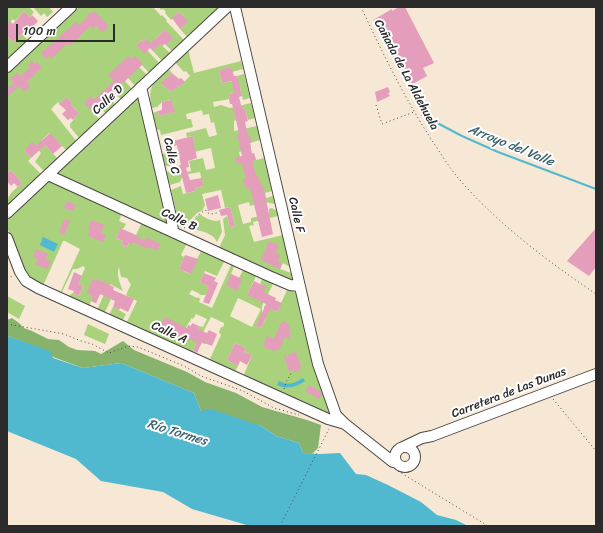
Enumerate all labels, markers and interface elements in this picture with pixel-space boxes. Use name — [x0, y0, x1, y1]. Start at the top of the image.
scale bar — [18, 16, 117, 42]
street label: Cañada de La Aldehuela — [371, 17, 441, 133]
text: 100 m — [23, 20, 56, 42]
street label: Calle D — [90, 82, 126, 118]
water label: Arroyo del Valle — [466, 122, 556, 170]
street label: Calle C — [160, 136, 182, 176]
street label: Calle F — [285, 196, 307, 234]
street label: Calle B — [159, 206, 199, 234]
street label: Calle A — [149, 319, 189, 347]
street label: Carretera de Las Dunas — [450, 364, 568, 422]
water label: Río Tormes — [145, 417, 209, 449]

